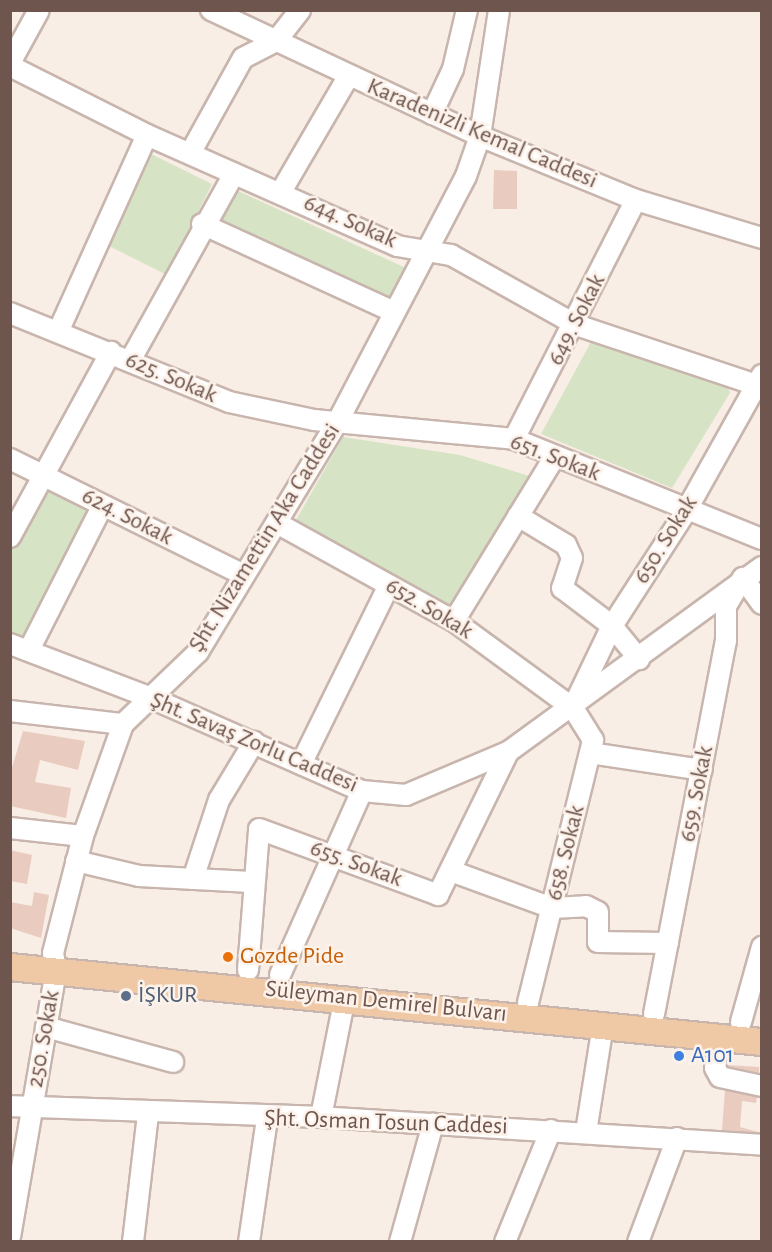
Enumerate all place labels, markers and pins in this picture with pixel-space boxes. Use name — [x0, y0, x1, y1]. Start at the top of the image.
place label: Gozde Pide — [240, 943, 344, 971]
marker: Gozde Pide — [221, 950, 235, 964]
place label: İŞKUR — [138, 982, 197, 1010]
marker: İŞKUR — [119, 989, 133, 1003]
place label: A101 — [691, 1042, 734, 1070]
marker: A101 — [672, 1049, 686, 1063]

